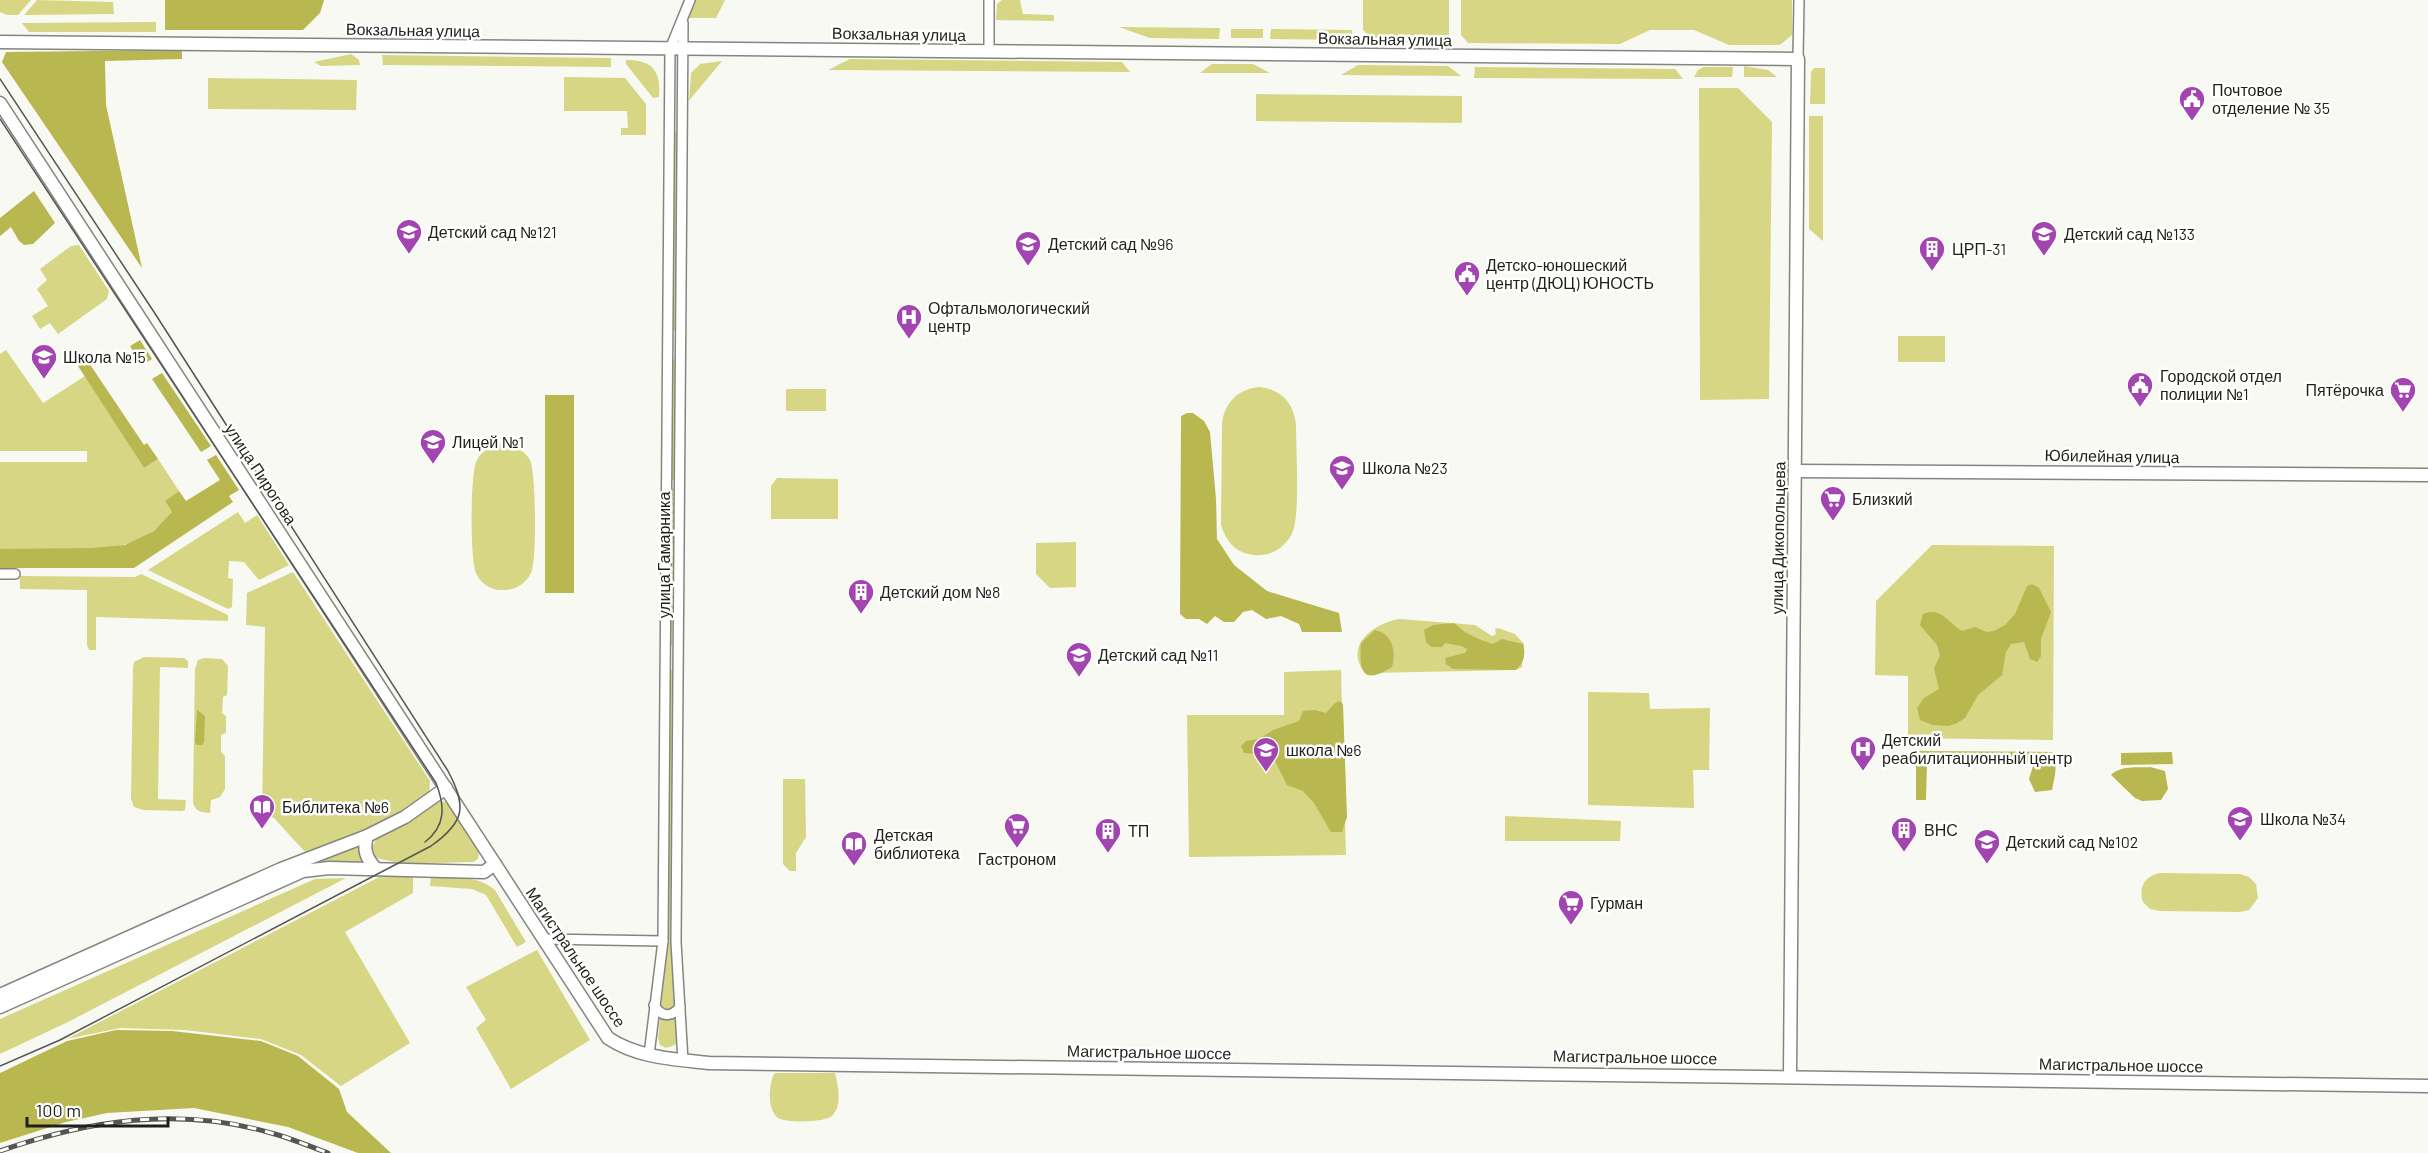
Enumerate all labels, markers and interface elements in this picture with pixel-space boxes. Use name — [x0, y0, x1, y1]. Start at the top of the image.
street label: Вокзальная улица — [346, 19, 480, 40]
street label: Вокзальная улица — [832, 23, 966, 44]
street label: Вокзальная улица — [1318, 28, 1452, 49]
place label: Почтовое отделение № 35 — [2212, 80, 2330, 117]
public building icon: Почтовое отделение № 35 — [2177, 84, 2207, 122]
school or university icon: Детский сад №121 — [394, 217, 424, 255]
school or university icon: Детский сад №133 — [2029, 219, 2059, 257]
place label: Детский сад №121 — [428, 222, 557, 241]
place label: Детский сад №133 — [2064, 224, 2195, 243]
school or university icon: Детский сад №96 — [1013, 229, 1043, 267]
place label: Детский сад №96 — [1048, 234, 1174, 253]
building icon: ЦРП-31 — [1917, 234, 1947, 272]
place label: ЦРП-31 — [1952, 239, 2006, 258]
place label: Детско-юношеский центр (ДЮЦ) ЮНОСТЬ — [1486, 255, 1654, 292]
public building icon: Детско-юношеский центр (ДЮЦ) ЮНОСТЬ — [1452, 259, 1482, 297]
place label: Офтальмологический центр — [928, 298, 1090, 335]
hospital icon: Офтальмологический центр — [894, 302, 924, 340]
school or university icon: Школа №15 — [29, 342, 59, 380]
place label: Школа №15 — [63, 347, 146, 366]
place label: Городской отдел полиции №1 — [2160, 366, 2282, 403]
public building icon: Городской отдел полиции №1 — [2125, 370, 2155, 408]
supermarket icon: Пятёрочка — [2388, 375, 2418, 413]
place label: Пятёрочка — [2306, 380, 2384, 399]
street label: улица Пирогова — [222, 419, 301, 528]
school or university icon: Лицей №1 — [418, 427, 448, 465]
place label: Лицей №1 — [452, 432, 524, 451]
street label: Юбилейная улица — [2044, 445, 2180, 466]
school or university icon: Школа №23 — [1327, 453, 1357, 491]
place label: Школа №23 — [1362, 458, 1448, 477]
street label: улица Дикопольцева — [1767, 461, 1788, 615]
supermarket icon: Близкий — [1818, 484, 1848, 522]
place label: Близкий — [1852, 489, 1913, 508]
street label: улица Гамарника — [654, 492, 673, 618]
building icon: Детский дом №8 — [846, 577, 876, 615]
place label: Детский дом №8 — [880, 582, 1000, 601]
school or university icon: Детский сад №11 — [1064, 640, 1094, 678]
place label: Детский сад №11 — [1098, 645, 1218, 664]
place label: Детский реабилитационный центр — [1882, 730, 2072, 767]
hospital icon: Детский реабилитационный центр — [1848, 734, 1878, 772]
school or university icon: школа №6 — [1251, 735, 1281, 773]
place label: школа №6 — [1286, 740, 1361, 759]
library icon: Библитека №6 — [247, 792, 277, 830]
place label: Библитека №6 — [282, 797, 389, 816]
school or university icon: Школа №34 — [2225, 804, 2255, 842]
place label: Школа №34 — [2260, 809, 2346, 828]
supermarket icon: Гастроном — [1002, 811, 1032, 849]
building icon: ВНС — [1889, 815, 1919, 853]
building icon: ТП — [1093, 816, 1123, 854]
place label: ВНС — [1924, 820, 1958, 839]
place label: ТП — [1128, 821, 1149, 840]
place label: Детская библиотека — [874, 825, 960, 862]
school or university icon: Детский сад №102 — [1972, 827, 2002, 865]
library icon: Детская библиотека — [839, 829, 869, 867]
place label: Детский сад №102 — [2006, 832, 2138, 851]
place label: Гастроном — [978, 849, 1056, 868]
street label: Магистральное шоссе — [523, 883, 630, 1030]
supermarket icon: Гурман — [1556, 888, 1586, 926]
place label: Гурман — [1590, 893, 1643, 912]
street label: Магистральное шоссе — [1067, 1041, 1231, 1062]
street label: Магистральное шоссе — [1553, 1046, 1717, 1067]
street label: Магистральное шоссе — [2039, 1054, 2203, 1075]
scale bar — [27, 1090, 168, 1128]
text: 100 m — [36, 1099, 81, 1121]

